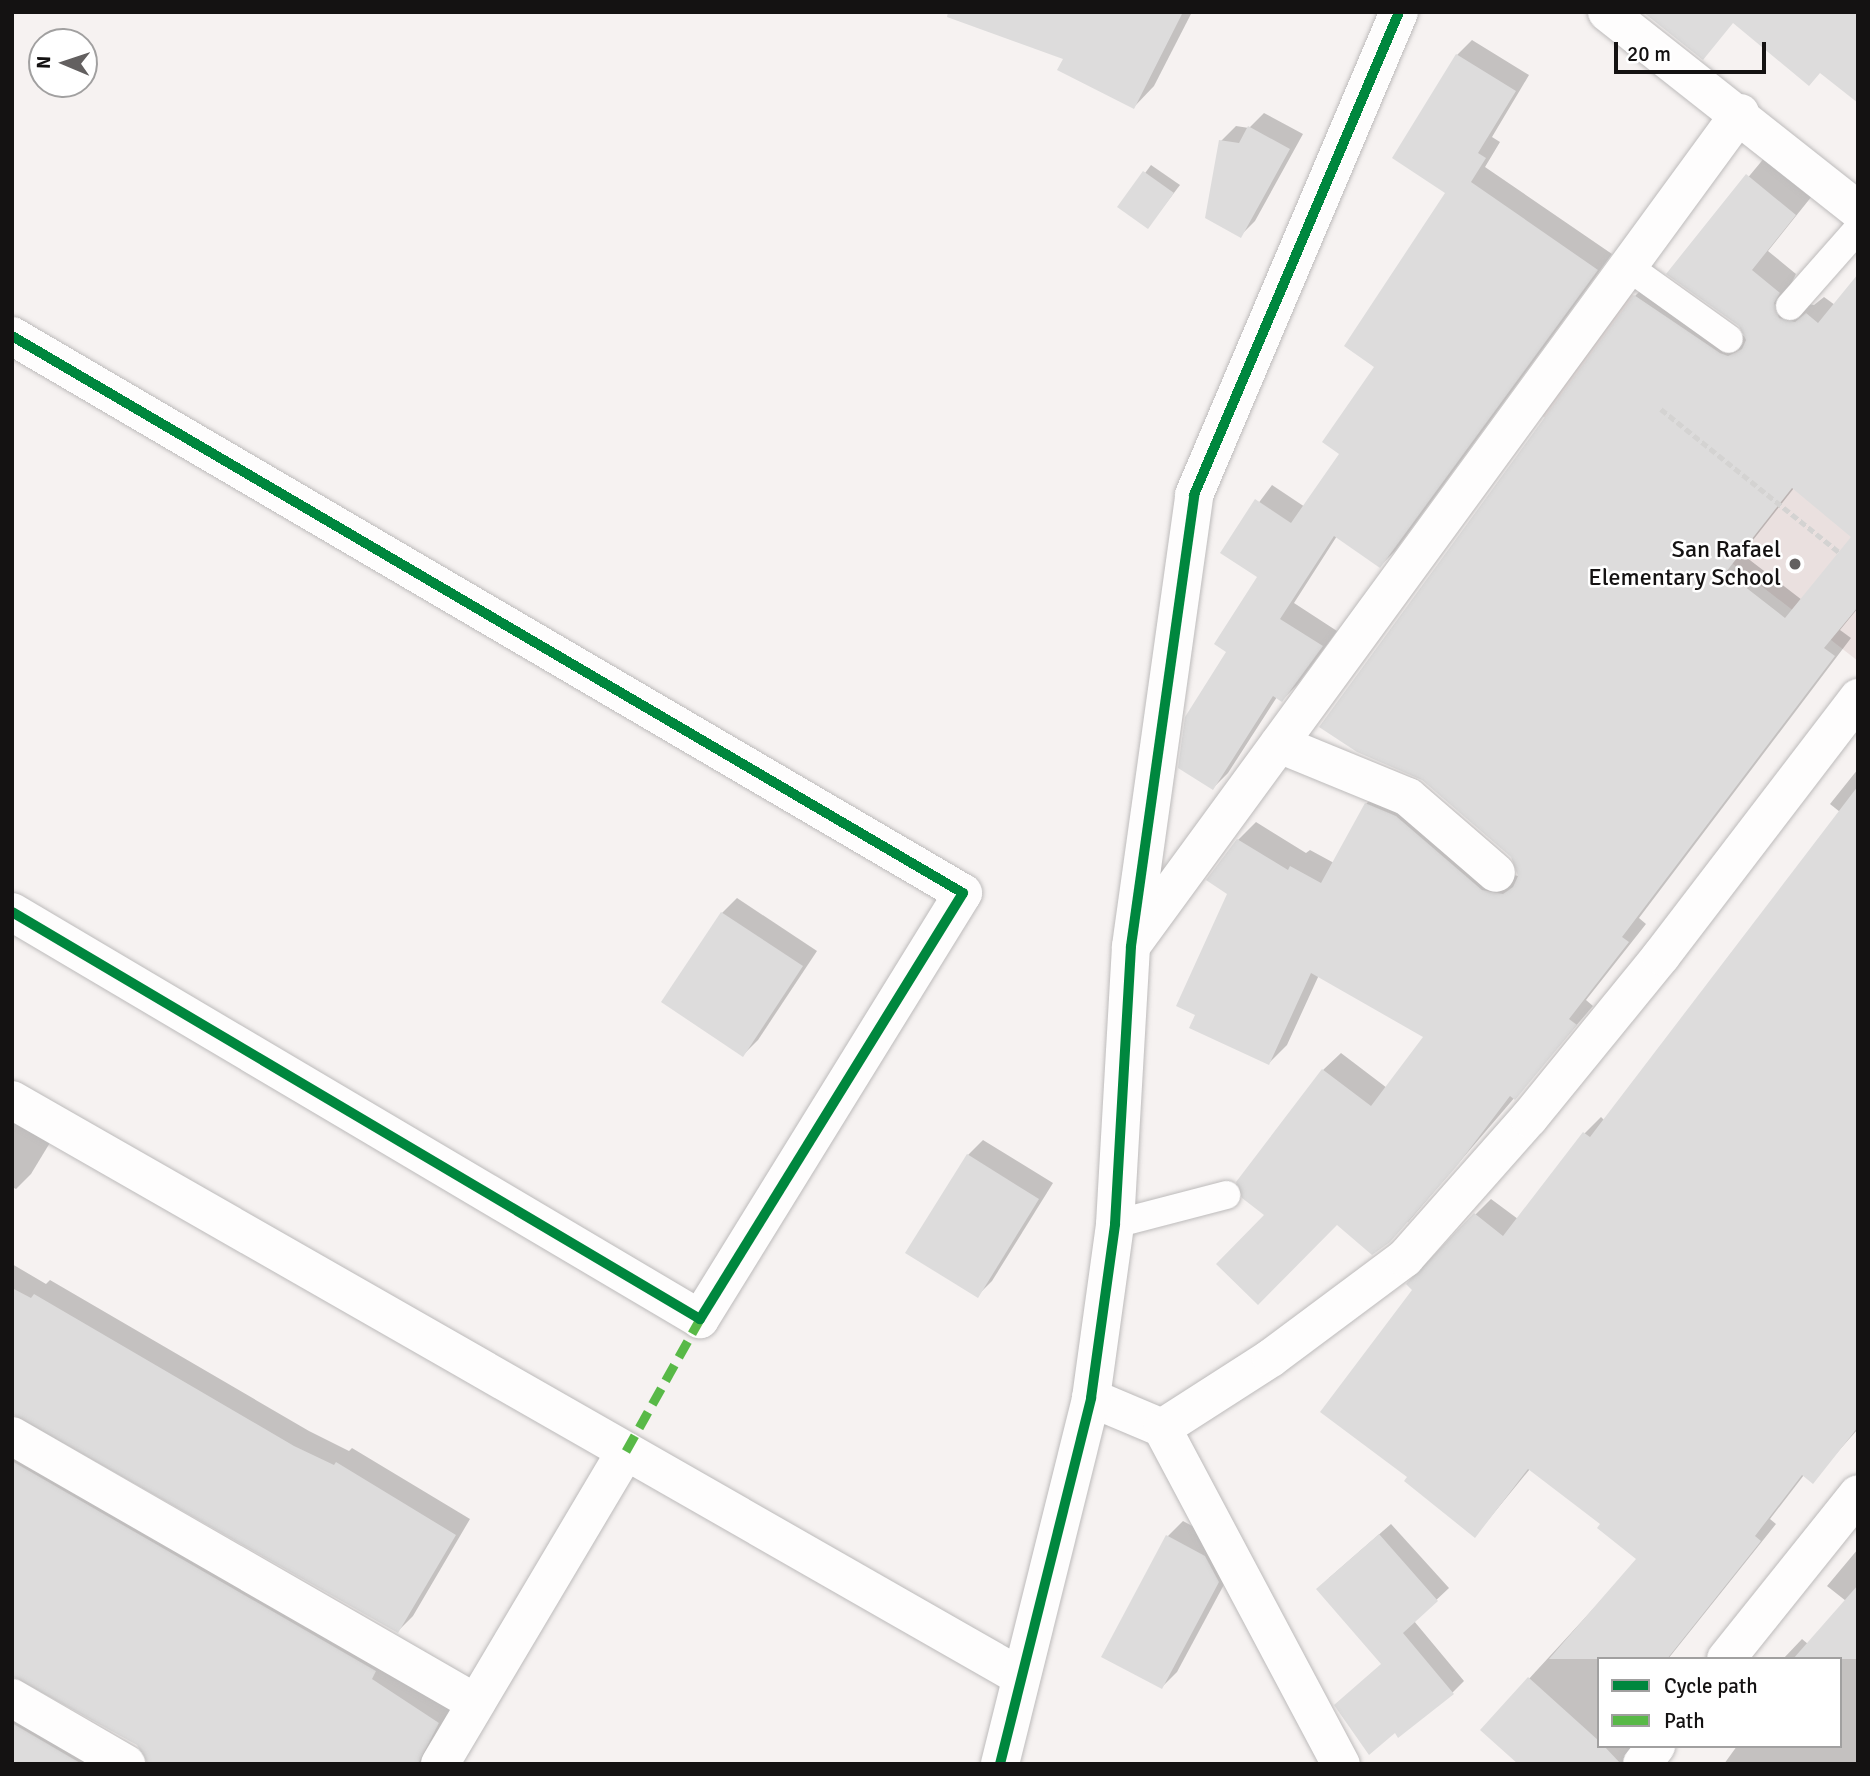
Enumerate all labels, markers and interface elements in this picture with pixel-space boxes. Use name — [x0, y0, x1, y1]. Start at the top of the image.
north arrow — [28, 28, 98, 98]
scale bar — [1618, 28, 1770, 72]
text: 20 m — [1627, 41, 1671, 67]
text: N — [32, 55, 56, 69]
place label: San Rafael Elementary School — [1588, 536, 1781, 592]
marker: San Rafael Elementary School — [1787, 556, 1803, 572]
legend — [1597, 1657, 1842, 1748]
text: Cycle path — [1664, 1673, 1758, 1699]
text: Path — [1664, 1708, 1705, 1734]

